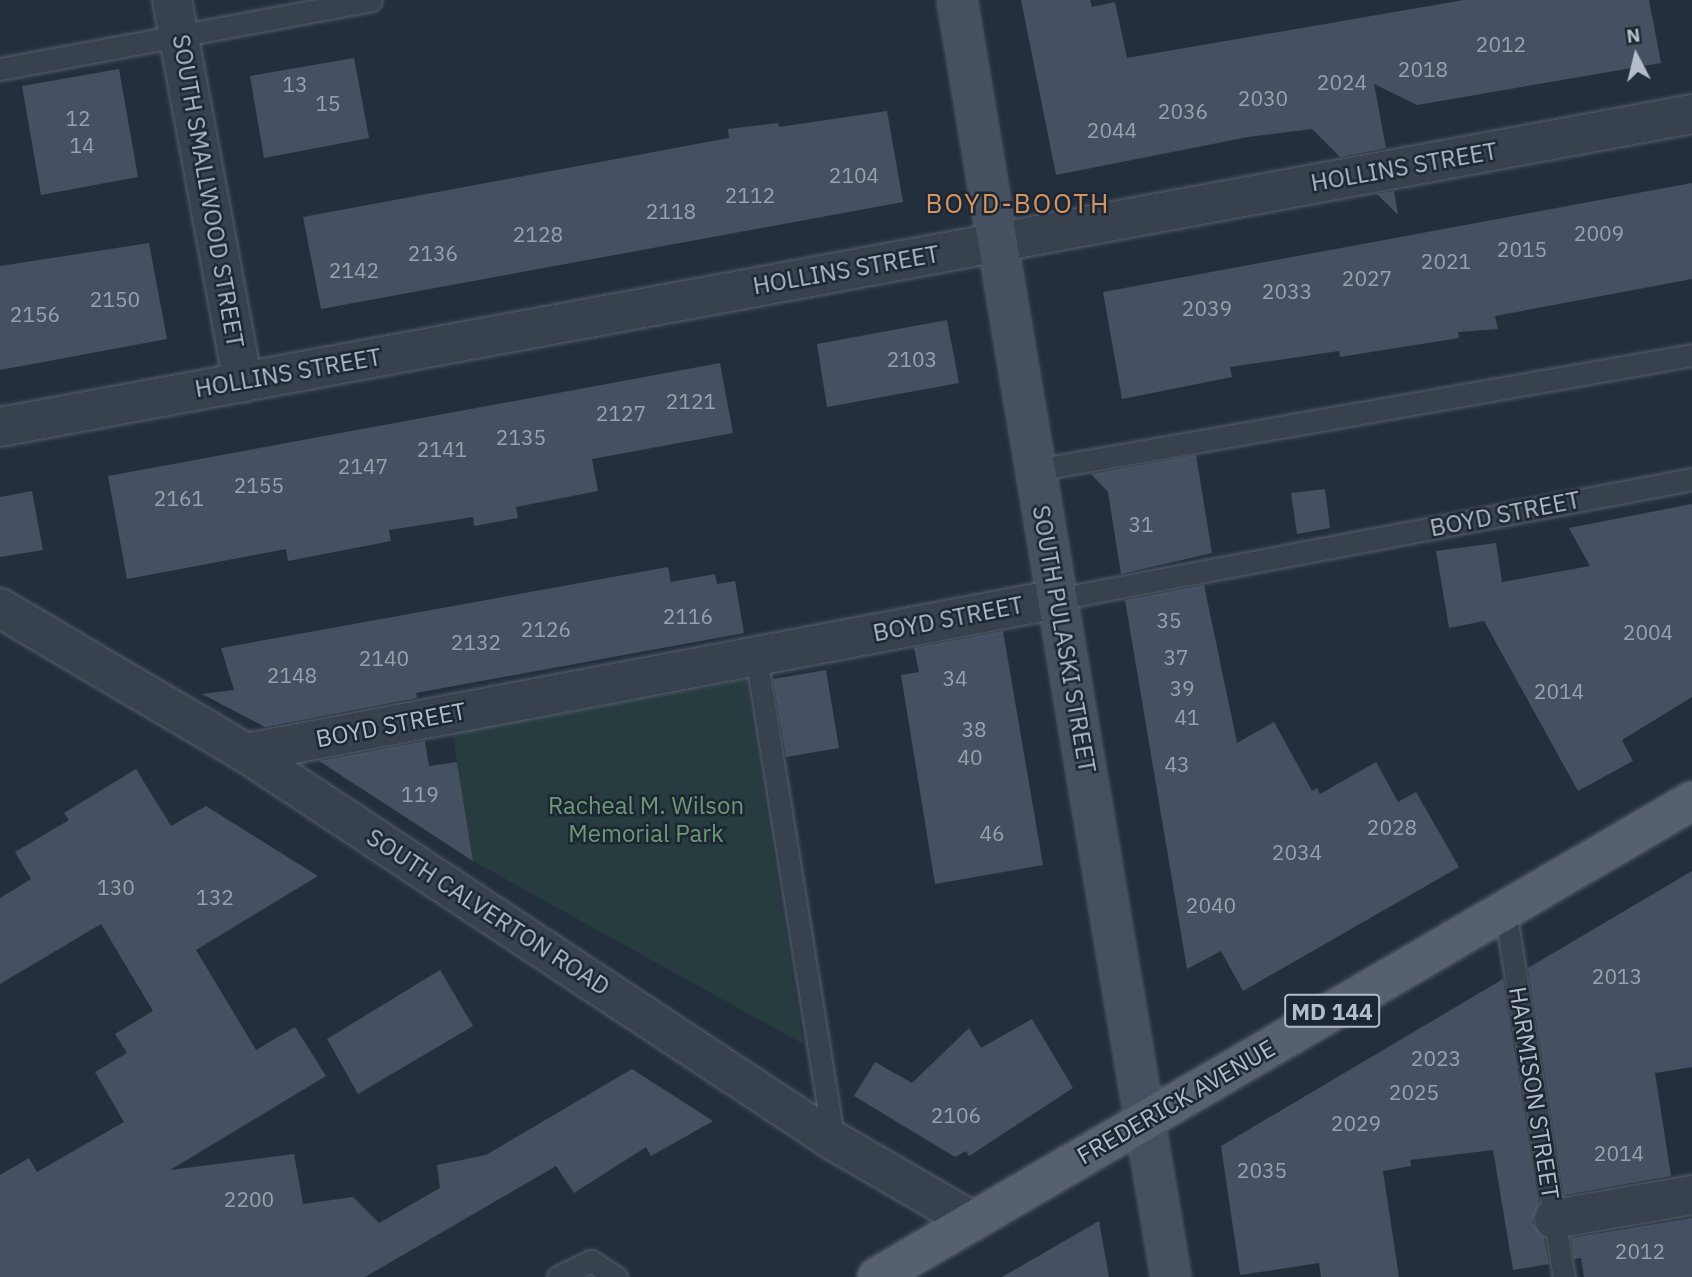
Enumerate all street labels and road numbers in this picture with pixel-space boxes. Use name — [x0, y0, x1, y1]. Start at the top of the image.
street label: SOUTH SMALLWOOD STREET — [166, 32, 250, 350]
street label: HOLLINS STREET — [1309, 136, 1499, 198]
street label: HOLLINS STREET — [751, 239, 941, 301]
street label: HOLLINS STREET — [193, 342, 383, 404]
street label: BOYD STREET — [1427, 485, 1583, 543]
street label: SOUTH PULASKI STREET — [1026, 503, 1102, 775]
street label: BOYD STREET — [870, 590, 1026, 648]
street label: BOYD STREET — [313, 696, 469, 754]
street label: SOUTH CALVERTON ROAD — [361, 823, 615, 1001]
street label: HARMISON STREET — [1503, 985, 1565, 1201]
road number: MD 144 — [1283, 992, 1381, 1030]
street label: FREDERICK AVENUE — [1072, 1034, 1280, 1170]

